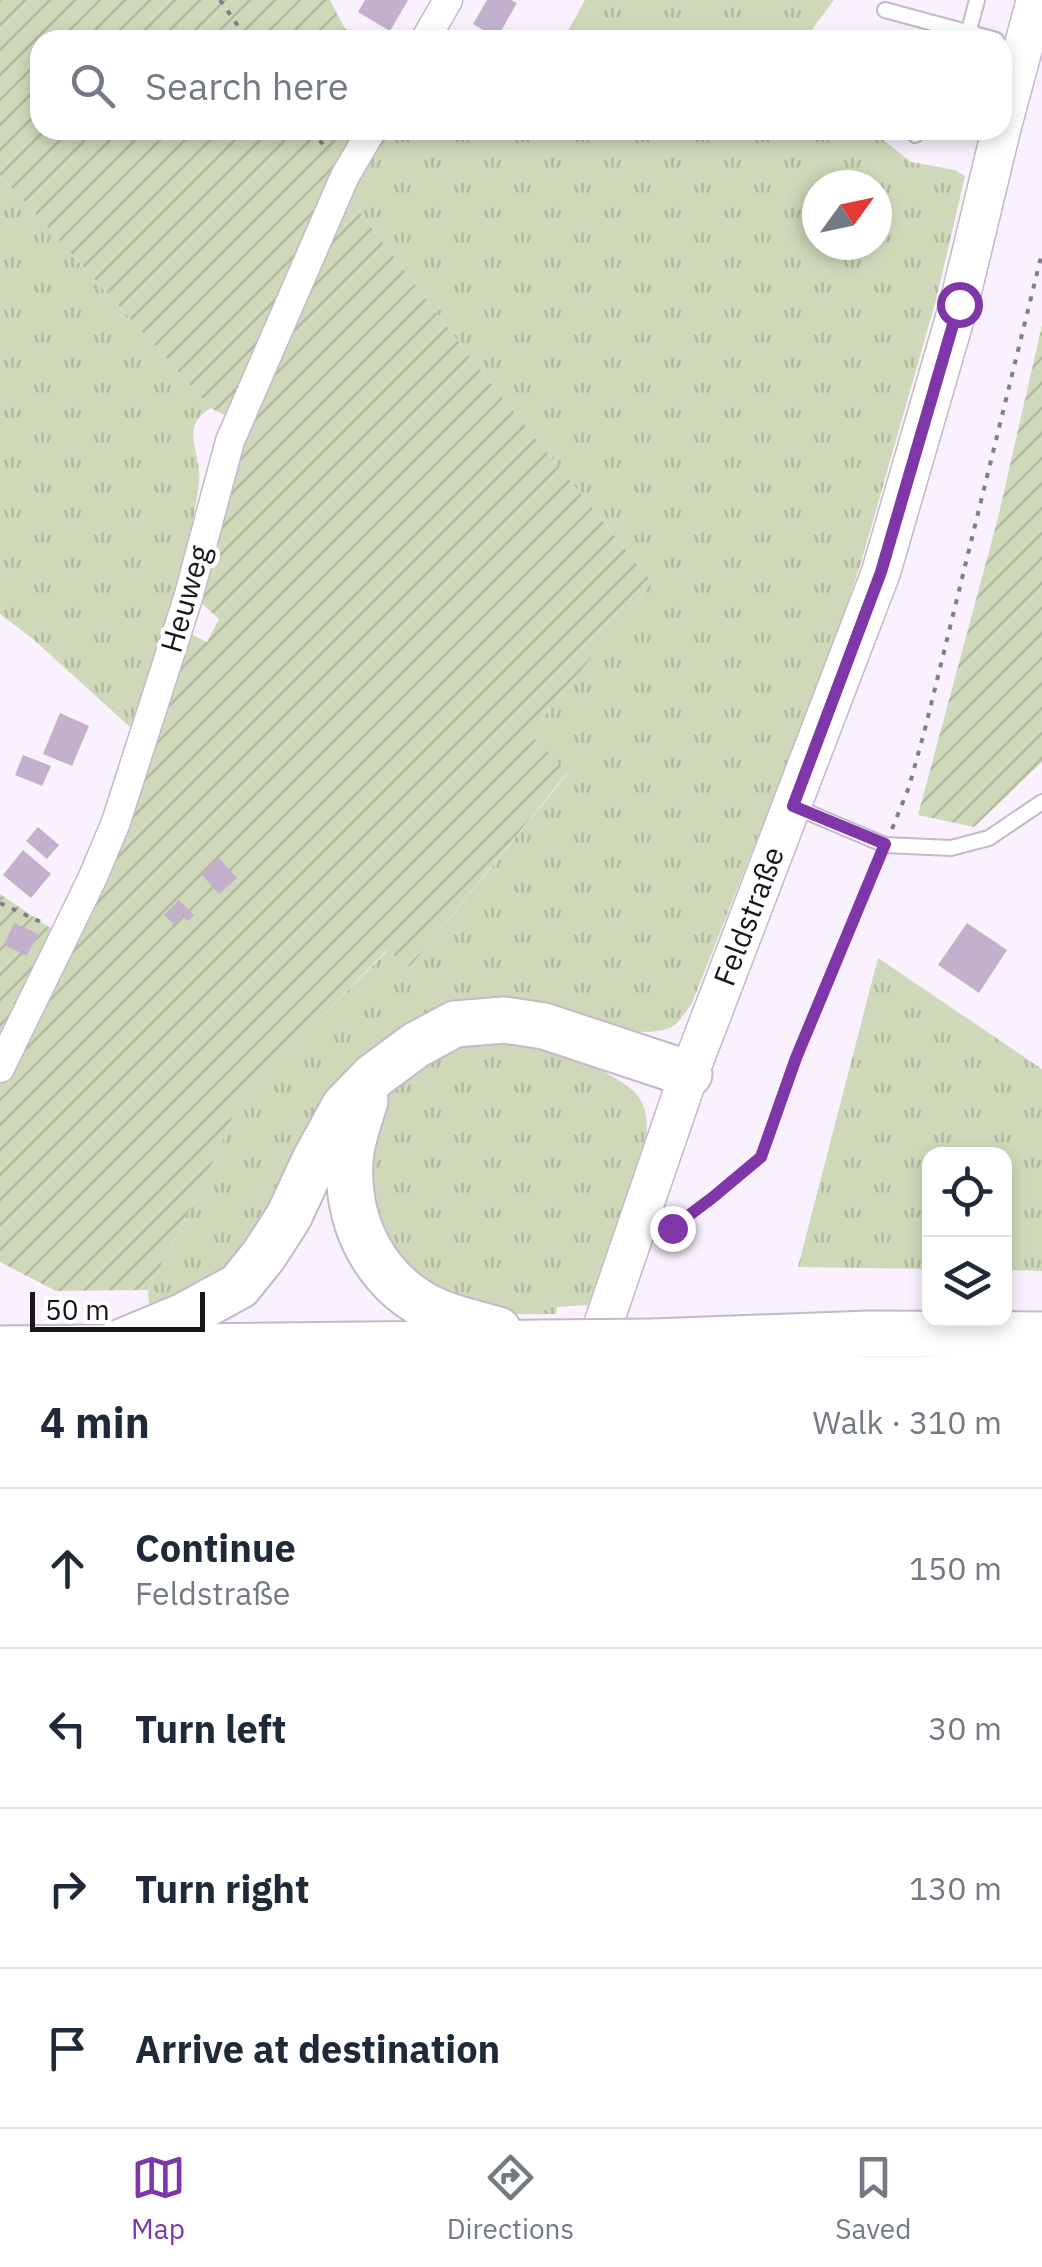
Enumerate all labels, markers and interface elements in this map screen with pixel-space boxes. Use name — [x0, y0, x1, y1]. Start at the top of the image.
search box — [30, 30, 1012, 140]
icon: search — [65, 58, 120, 113]
text: Search here — [145, 61, 349, 110]
north arrow — [802, 170, 892, 260]
route start — [937, 282, 983, 328]
street label: Heuweg — [151, 540, 218, 657]
street label: Feldstraße — [704, 841, 792, 991]
map controls — [922, 1147, 1012, 1327]
button: locate — [922, 1147, 1012, 1237]
route end — [650, 1206, 696, 1252]
button: layers — [922, 1237, 1012, 1327]
scale bar — [30, 1287, 205, 1332]
text: 50 m — [45, 1291, 110, 1328]
text: 4 min — [40, 1395, 150, 1450]
text: Walk · 310 m — [813, 1401, 1002, 1443]
text: Continue — [135, 1523, 296, 1572]
icon: ahead — [40, 1541, 95, 1596]
text: 150 m — [909, 1547, 1002, 1589]
text: Feldstraße — [135, 1572, 290, 1614]
icon: left — [40, 1701, 95, 1756]
text: Turn left — [135, 1704, 286, 1753]
text: 30 m — [928, 1707, 1002, 1749]
icon: right — [40, 1861, 95, 1916]
text: Turn right — [135, 1864, 310, 1913]
text: 130 m — [909, 1867, 1002, 1909]
icon: arrive — [40, 2021, 95, 2076]
text: Arrive at destination — [135, 2024, 500, 2073]
tab: Map — [131, 2150, 186, 2247]
tab: Directions — [447, 2150, 574, 2247]
tab: Saved — [835, 2150, 911, 2247]

